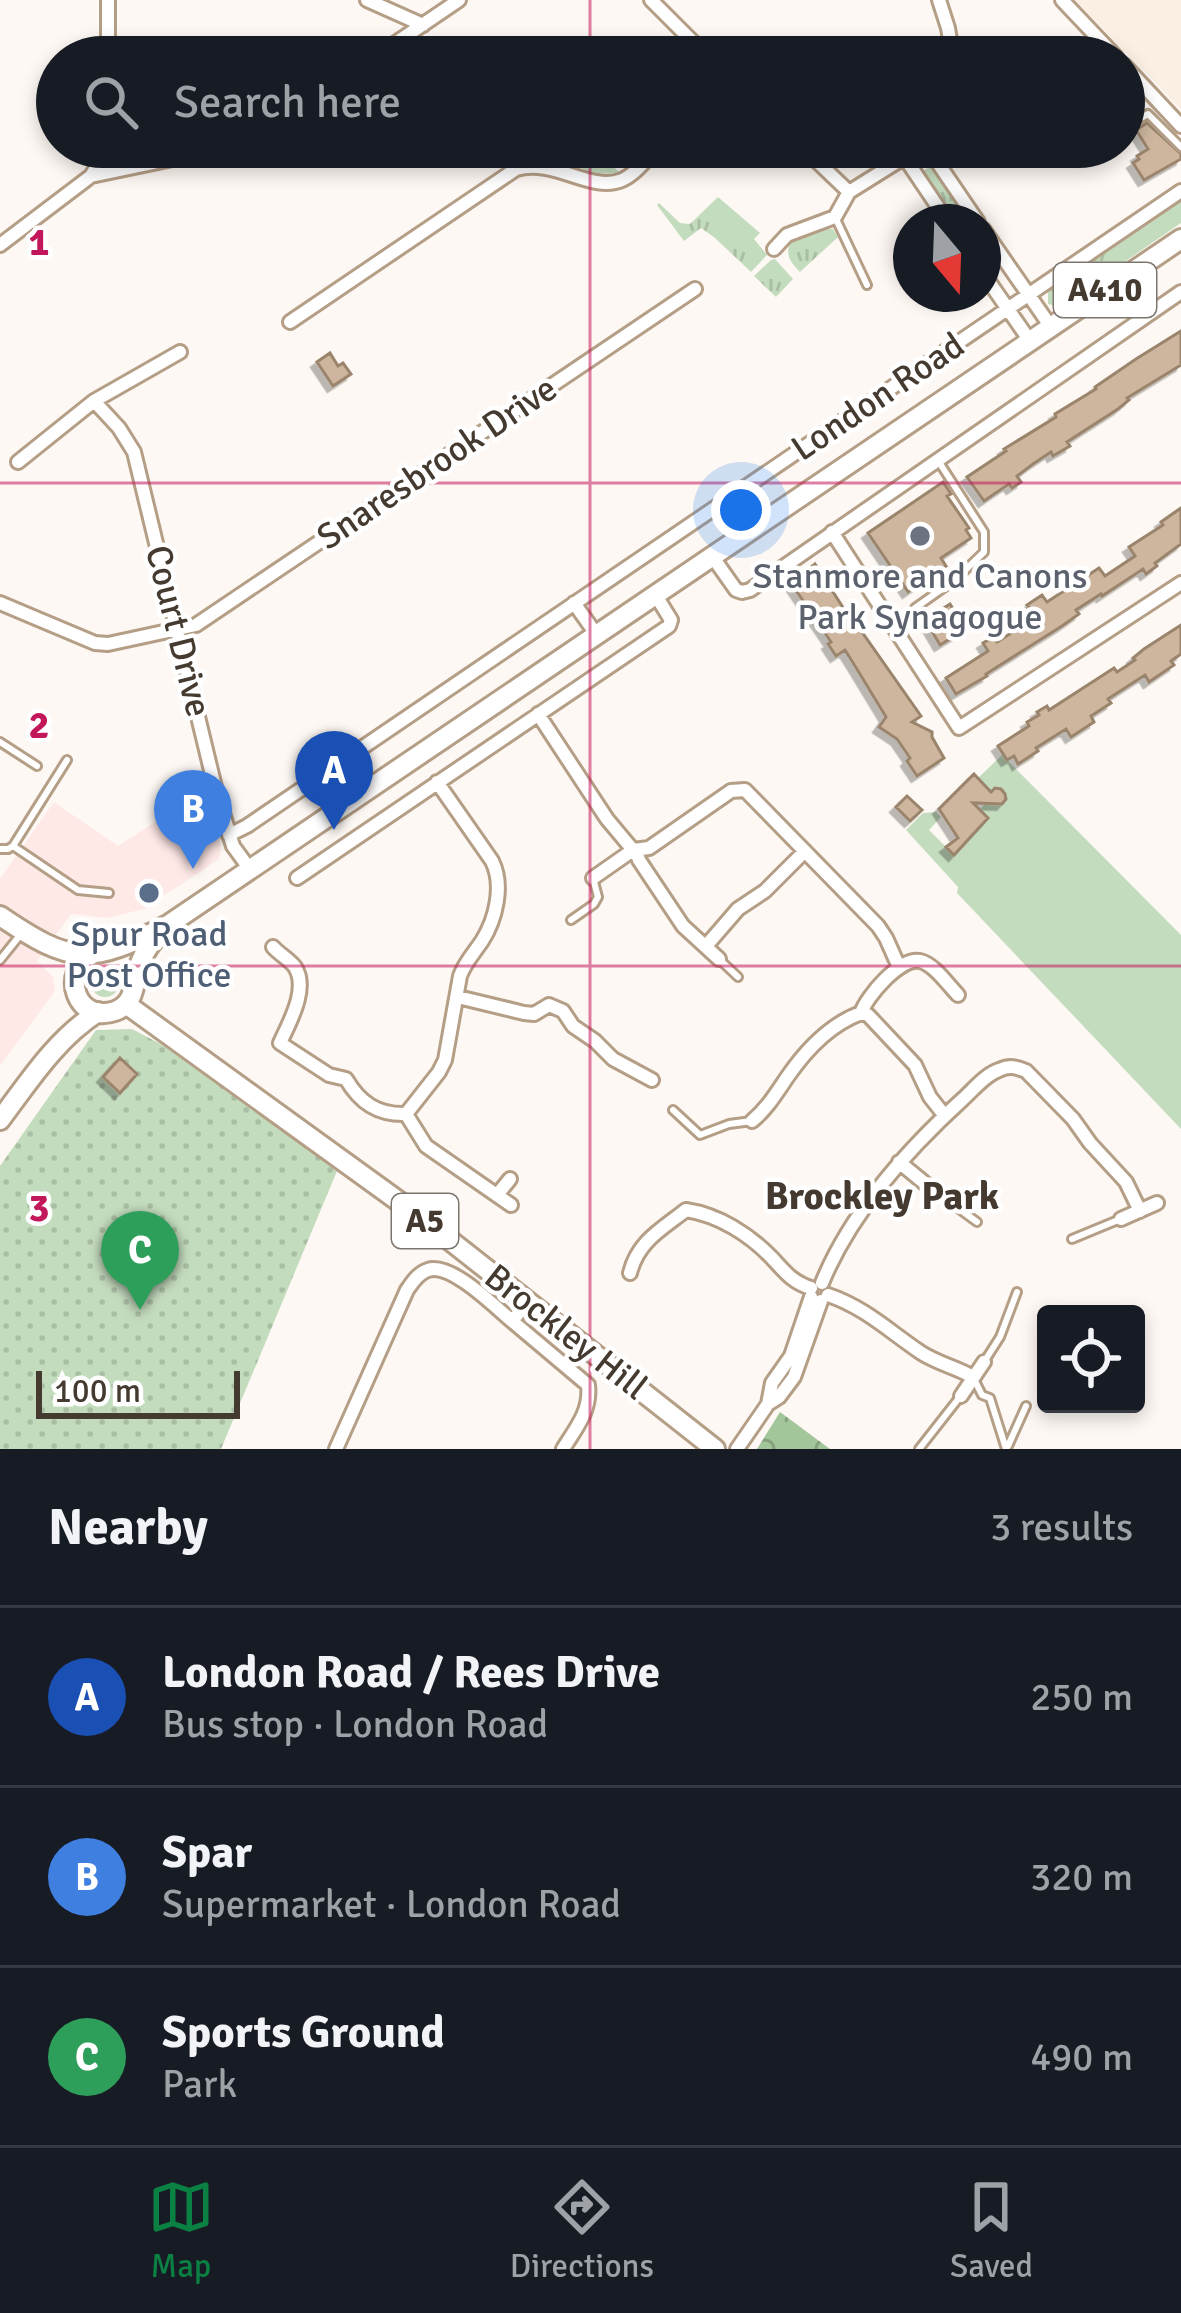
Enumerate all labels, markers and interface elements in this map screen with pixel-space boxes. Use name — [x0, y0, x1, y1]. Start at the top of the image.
search box — [36, 36, 1145, 168]
icon: search — [78, 69, 144, 135]
text: Search here — [174, 75, 401, 130]
north arrow — [893, 204, 1001, 312]
text: 1 — [28, 218, 50, 266]
road number: A410 — [1054, 263, 1156, 317]
street label: London Road — [783, 323, 973, 471]
street label: Snaresbrook Drive — [308, 366, 566, 560]
your location — [711, 480, 771, 540]
marker: Stanmore and Canons Park Synagogue — [907, 523, 933, 549]
street label: Court Drive — [135, 541, 221, 721]
place label: Stanmore and Canons Park Synagogue — [753, 554, 1087, 640]
text: 2 — [28, 701, 50, 749]
pin: A — [295, 731, 373, 830]
pin: B — [154, 770, 232, 869]
marker: Spur Road Post Office — [136, 880, 162, 906]
place label: Spur Road Post Office — [67, 912, 231, 998]
district label: Brockley Park — [765, 1172, 1000, 1220]
text: 3 — [28, 1184, 50, 1232]
road number: A5 — [392, 1194, 458, 1248]
pin: C — [101, 1211, 179, 1310]
street label: Brockley Hill — [476, 1254, 656, 1410]
map controls — [1037, 1305, 1145, 1413]
button: locate — [1037, 1305, 1145, 1413]
scale bar — [36, 1365, 240, 1418]
text: 100 m — [54, 1371, 141, 1412]
text: Nearby — [48, 1496, 208, 1559]
text: 3 results — [990, 1503, 1133, 1551]
text: London Road / Rees Drive — [162, 1645, 660, 1700]
text: A — [75, 1673, 99, 1721]
text: 250 m — [1030, 1673, 1133, 1721]
text: Bus stop · London Road — [162, 1700, 548, 1748]
text: Spar — [162, 1825, 252, 1880]
text: B — [75, 1853, 99, 1901]
text: 320 m — [1030, 1853, 1133, 1901]
text: Supermarket · London Road — [162, 1880, 621, 1928]
text: Sports Ground — [162, 2005, 445, 2060]
text: C — [75, 2033, 99, 2081]
text: 490 m — [1030, 2033, 1133, 2081]
text: Park — [162, 2060, 237, 2108]
tab: Map — [148, 2174, 214, 2287]
tab: Directions — [510, 2174, 654, 2287]
tab: Saved — [950, 2174, 1033, 2287]

